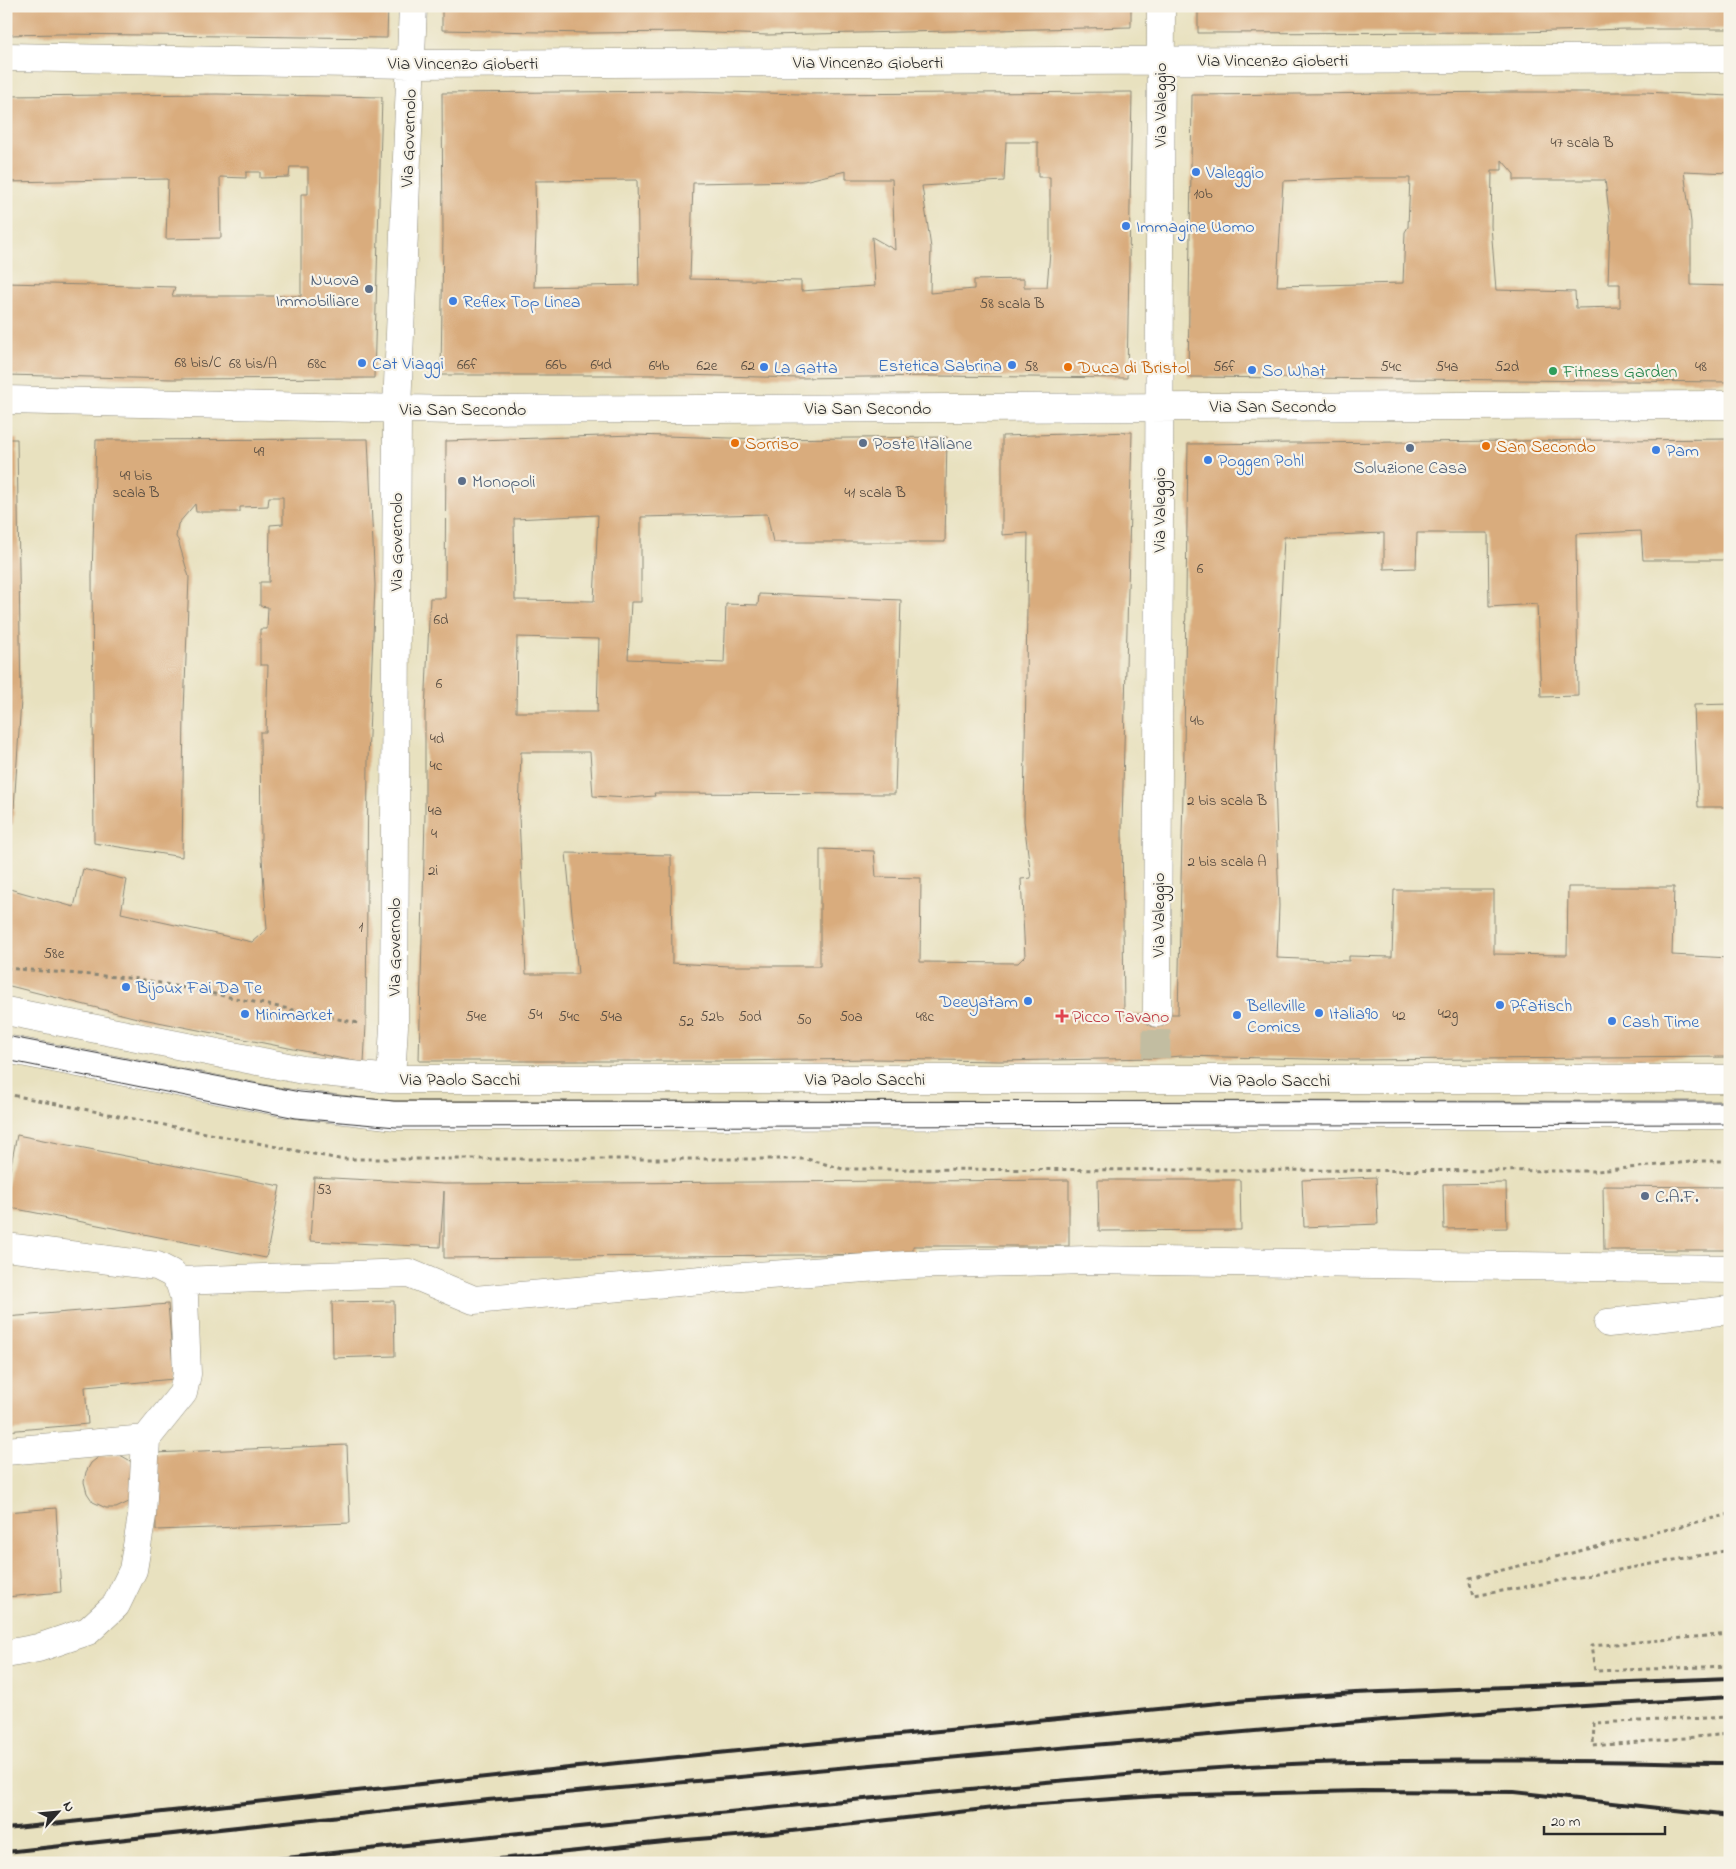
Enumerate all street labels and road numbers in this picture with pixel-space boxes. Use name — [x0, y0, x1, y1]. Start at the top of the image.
street label: Via Vincenzo Gioberti — [1197, 49, 1348, 75]
street label: Via Vincenzo Gioberti — [792, 51, 943, 77]
street label: Via Vincenzo Gioberti — [387, 52, 538, 78]
street label: Via Valeggio — [1149, 63, 1176, 148]
street label: Via Governolo — [395, 88, 425, 189]
street label: Via San Secondo — [1209, 395, 1336, 421]
street label: Via San Secondo — [804, 397, 931, 423]
street label: Via San Secondo — [399, 398, 526, 424]
street label: Via Valeggio — [1148, 468, 1175, 553]
street label: Via Governolo — [385, 493, 411, 592]
street label: Via Valeggio — [1147, 873, 1174, 958]
street label: Via Governolo — [383, 898, 409, 997]
street label: Via Paolo Sacchi — [399, 1068, 520, 1094]
street label: Via Paolo Sacchi — [804, 1068, 925, 1094]
street label: Via Paolo Sacchi — [1209, 1069, 1330, 1095]

